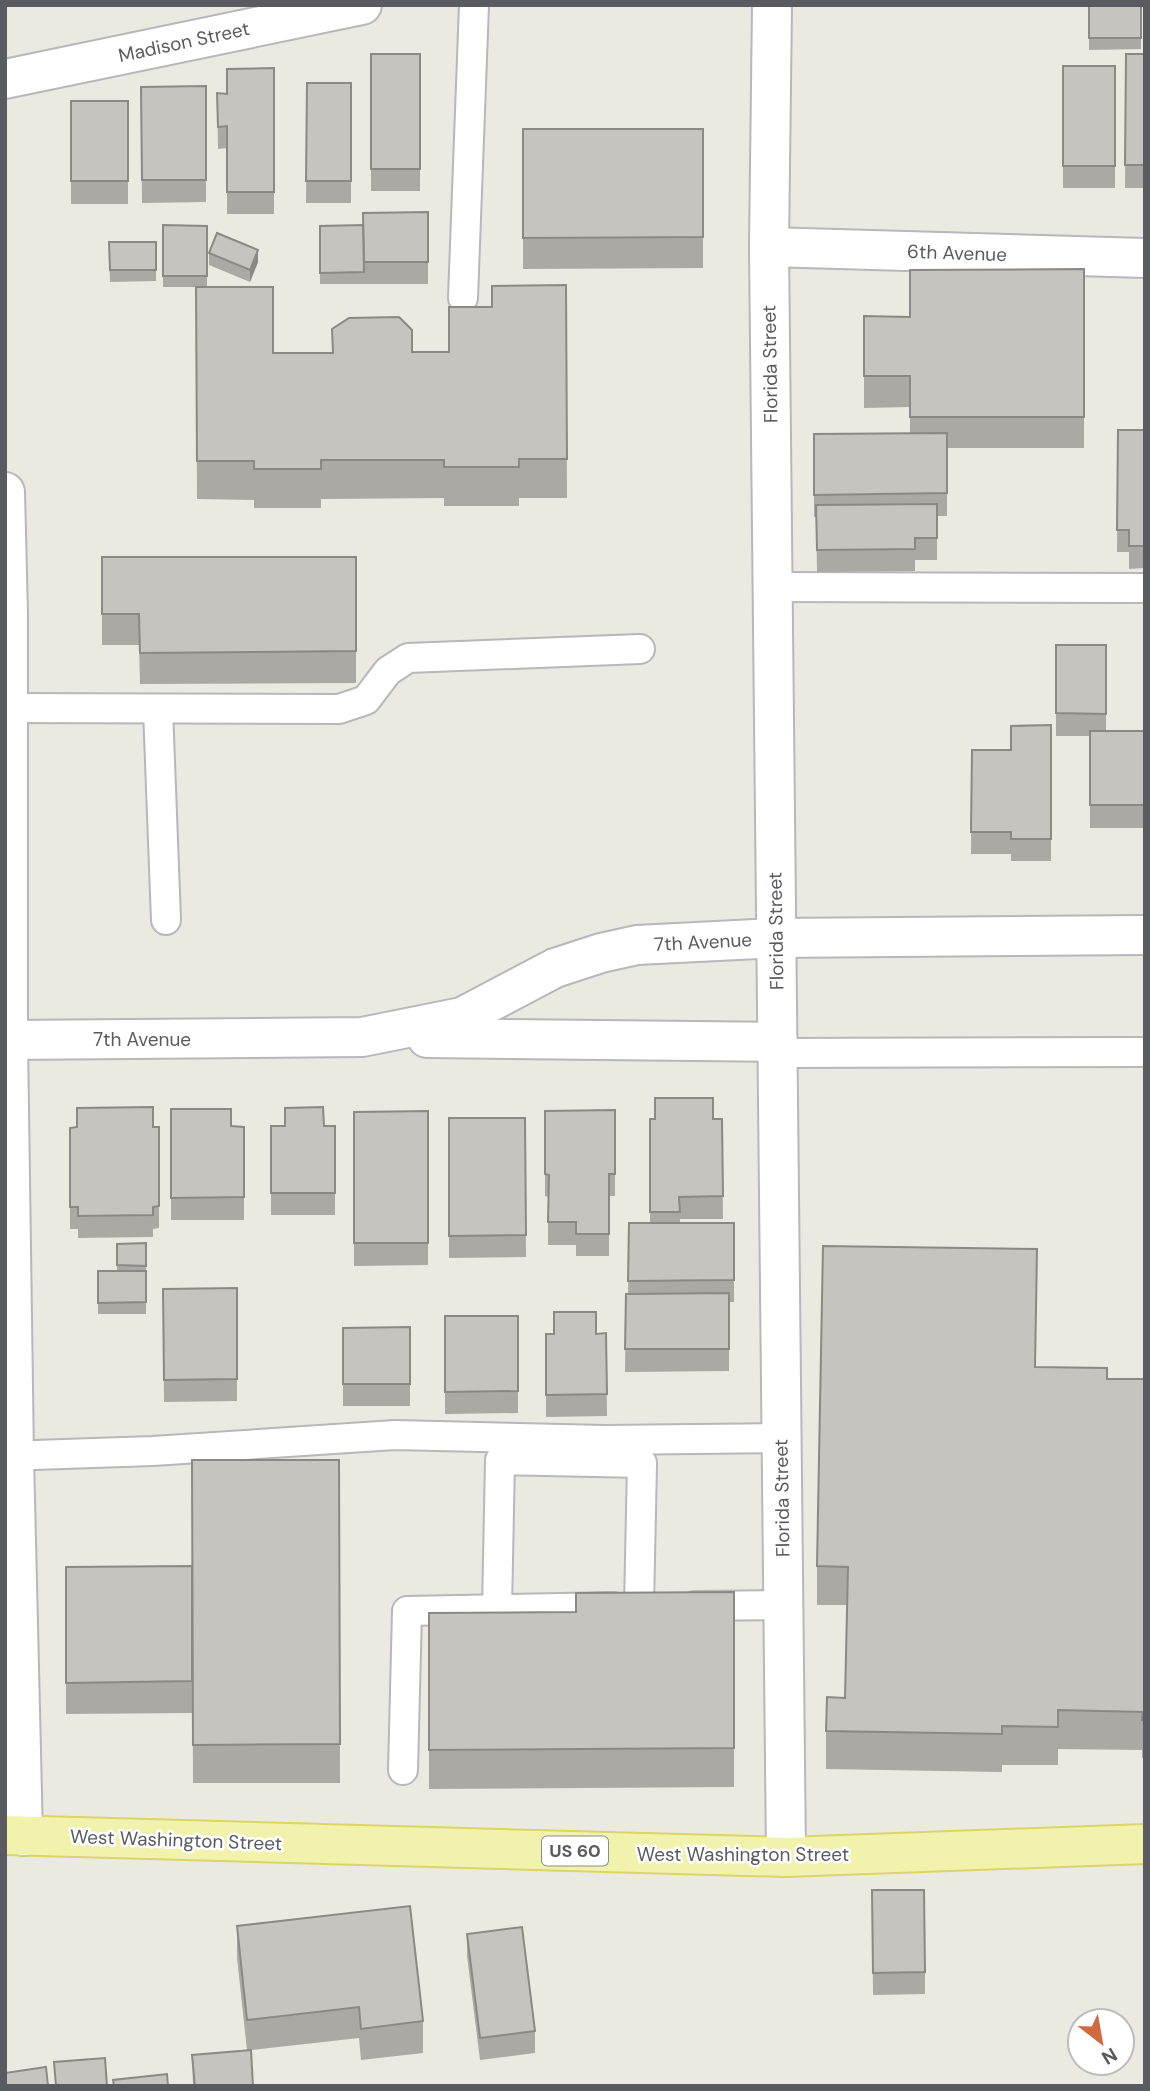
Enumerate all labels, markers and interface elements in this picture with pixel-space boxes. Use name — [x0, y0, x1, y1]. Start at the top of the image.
street label: Madison Street — [116, 16, 252, 68]
street label: 6th Avenue — [907, 239, 1007, 267]
street label: Florida Street — [756, 305, 784, 423]
street label: Florida Street — [762, 872, 790, 990]
street label: 7th Avenue — [653, 927, 753, 957]
street label: 7th Avenue — [93, 1027, 191, 1052]
street label: Florida Street — [768, 1439, 796, 1557]
street label: West Washington Street — [69, 1824, 283, 1856]
road number: US 60 — [542, 1837, 608, 1866]
street label: West Washington Street — [637, 1842, 849, 1867]
north arrow — [1066, 2007, 1136, 2077]
text: N — [1097, 2042, 1122, 2070]

